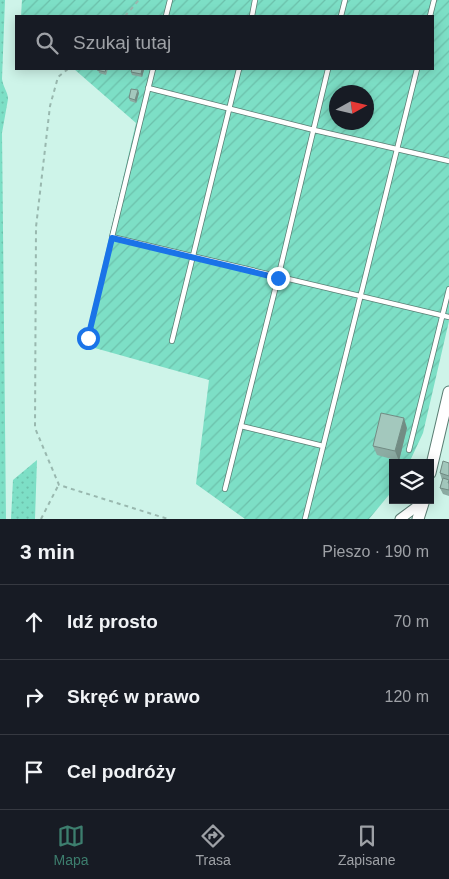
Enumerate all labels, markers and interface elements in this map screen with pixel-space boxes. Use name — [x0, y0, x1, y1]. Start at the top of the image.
search box — [15, 15, 434, 70]
icon: search — [33, 29, 61, 57]
text: Szukaj tutaj — [73, 32, 171, 53]
north arrow — [329, 85, 374, 130]
route end — [267, 267, 290, 290]
route start — [77, 327, 100, 350]
map controls — [389, 459, 434, 504]
button: layers — [389, 459, 434, 504]
text: 3 min — [20, 540, 75, 563]
text: Pieszo · 190 m — [322, 543, 429, 560]
icon: ahead — [20, 608, 48, 636]
text: Idź prosto — [67, 611, 158, 632]
text: 70 m — [393, 613, 429, 630]
icon: right — [20, 683, 48, 711]
text: Skręć w prawo — [67, 686, 200, 707]
text: 120 m — [385, 688, 429, 705]
icon: arrive — [20, 758, 48, 786]
text: Cel podróży — [67, 761, 176, 782]
tab: Mapa — [54, 822, 89, 868]
tab: Trasa — [196, 822, 231, 868]
tab: Zapisane — [338, 822, 395, 868]

